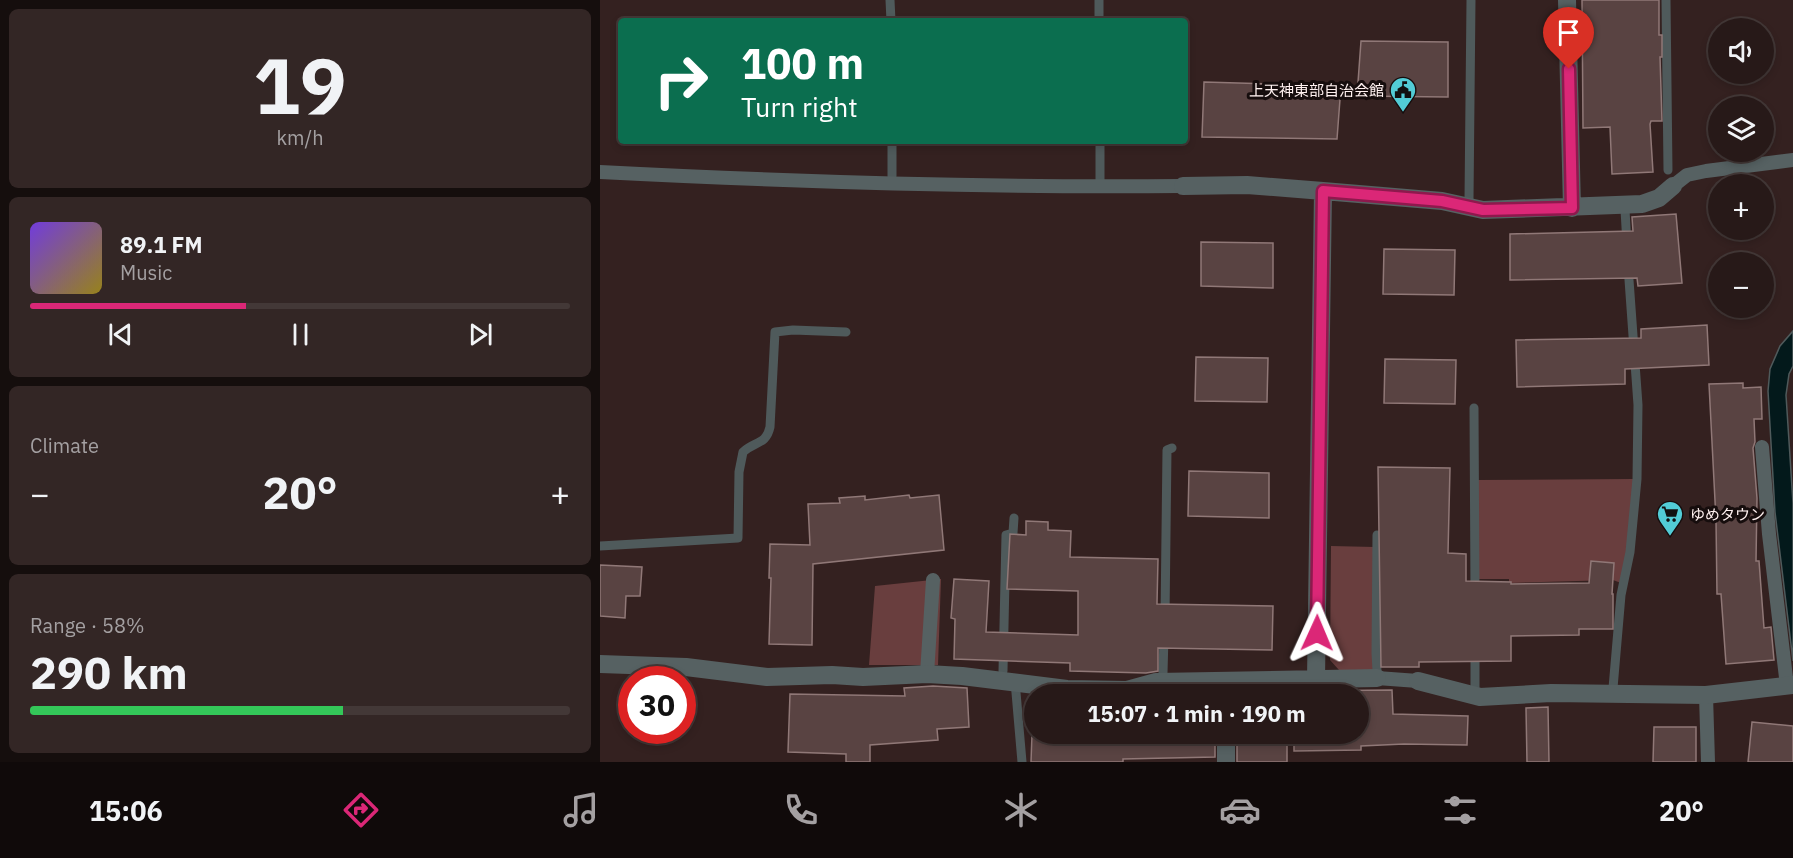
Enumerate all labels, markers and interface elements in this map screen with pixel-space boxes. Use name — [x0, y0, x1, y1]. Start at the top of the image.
pin — [1543, 7, 1594, 69]
icon: arrive — [1552, 16, 1585, 49]
map controls — [1708, 18, 1774, 318]
button: sound — [1708, 18, 1774, 84]
text: 19 — [253, 34, 347, 135]
text: 100 m — [741, 36, 864, 91]
icon: right — [642, 42, 720, 120]
public building icon: 上天神東部自治会館 — [1388, 75, 1418, 113]
place label: 上天神東部自治会館 — [1249, 81, 1384, 100]
text: Turn right — [741, 89, 858, 124]
button: layers — [1708, 96, 1774, 162]
text: km/h — [276, 124, 324, 151]
button: + — [1708, 174, 1774, 240]
text: 89.1 FM — [120, 230, 203, 259]
button: − — [1708, 252, 1774, 318]
text: Music — [120, 259, 172, 286]
icon: previous — [104, 318, 137, 351]
icon: pause — [284, 318, 317, 351]
icon: next — [464, 318, 497, 351]
text: Climate — [30, 432, 99, 459]
text: 20° — [262, 463, 338, 521]
text: − — [30, 472, 50, 515]
text: + — [550, 472, 570, 515]
supermarket icon: ゆめタウン — [1655, 499, 1685, 537]
place label: ゆめタウン — [1690, 505, 1765, 524]
position arrow — [1285, 601, 1349, 665]
text: Range · 58% — [30, 612, 145, 639]
text: 290 km — [30, 643, 188, 701]
speed limit sign: 30 — [618, 666, 696, 744]
text: 15:07 · 1 min · 190 m — [1087, 699, 1306, 728]
icon: directions — [340, 789, 382, 831]
icon: music — [560, 789, 602, 831]
icon: phone — [780, 789, 822, 831]
icon: climate — [1000, 789, 1042, 831]
icon: car — [1219, 789, 1261, 831]
icon: filters — [1439, 789, 1481, 831]
text: 15:06 — [89, 793, 163, 828]
text: 20° — [1659, 793, 1704, 828]

